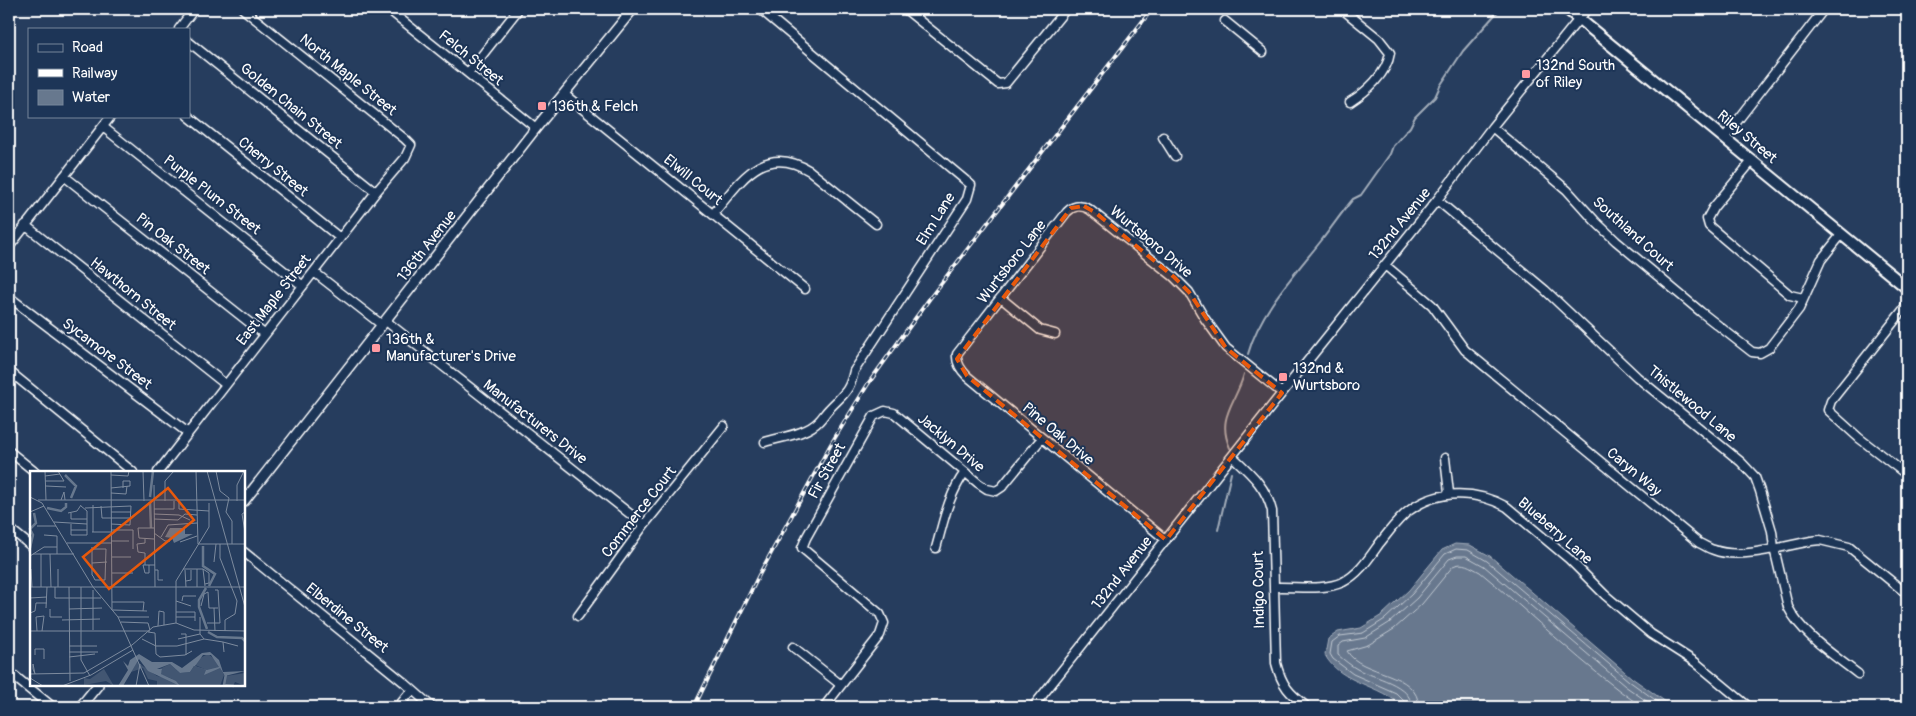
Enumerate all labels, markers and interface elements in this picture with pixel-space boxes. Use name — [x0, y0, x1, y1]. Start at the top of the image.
street label: Felch Street — [435, 26, 508, 91]
legend — [28, 28, 190, 118]
street label: North Maple Street — [296, 30, 401, 121]
text: Road — [72, 38, 103, 57]
place label: 132nd South of Riley — [1536, 56, 1615, 92]
street label: Golden Chain Street — [236, 59, 347, 154]
text: Railway — [72, 64, 118, 83]
marker: 132nd South of Riley — [1520, 68, 1532, 80]
text: Water — [72, 88, 111, 107]
place label: 136th & Felch — [552, 97, 638, 116]
marker: 136th & Felch — [536, 100, 548, 112]
street label: Riley Street — [1713, 106, 1782, 168]
street label: Cherry Street — [234, 133, 313, 202]
street label: Elwill Court — [659, 150, 727, 210]
street label: Purple Plum Street — [159, 151, 265, 240]
street label: 132nd Avenue — [1365, 183, 1435, 264]
street label: Elm Lane — [912, 189, 960, 249]
street label: Southland Court — [1588, 193, 1678, 276]
street label: Wurtsboro Drive — [1106, 202, 1197, 283]
street label: 136th Avenue — [393, 206, 461, 286]
street label: Pin Oak Street — [132, 209, 215, 280]
street label: Wurtsboro Lane — [973, 216, 1051, 308]
street label: East Maple Street — [232, 250, 316, 349]
street label: Hawthorn Street — [86, 253, 181, 335]
street label: Sycamore Street — [58, 314, 156, 395]
place label: 136th & Manufacturer's Drive — [386, 330, 516, 366]
marker: 136th & Manufacturer's Drive — [370, 342, 382, 354]
place label: 132nd & Wurtsboro — [1293, 359, 1360, 395]
street label: Thistlewood Lane — [1644, 361, 1741, 447]
marker: 132nd & Wurtsboro — [1277, 371, 1289, 383]
street label: Manufacturers Drive — [479, 375, 591, 469]
street label: Pine Oak Drive — [1018, 398, 1098, 470]
street label: Jacklyn Drive — [914, 409, 989, 477]
street label: Fir Street — [804, 439, 851, 502]
street label: Caryn Way — [1603, 444, 1666, 501]
street label: Commerce Court — [597, 462, 681, 561]
inset map — [30, 471, 245, 686]
street label: Blueberry Lane — [1514, 493, 1597, 569]
street label: 132nd Avenue — [1087, 532, 1157, 613]
street label: Indigo Court — [1249, 550, 1269, 629]
street label: Elberdine Street — [302, 579, 393, 658]

